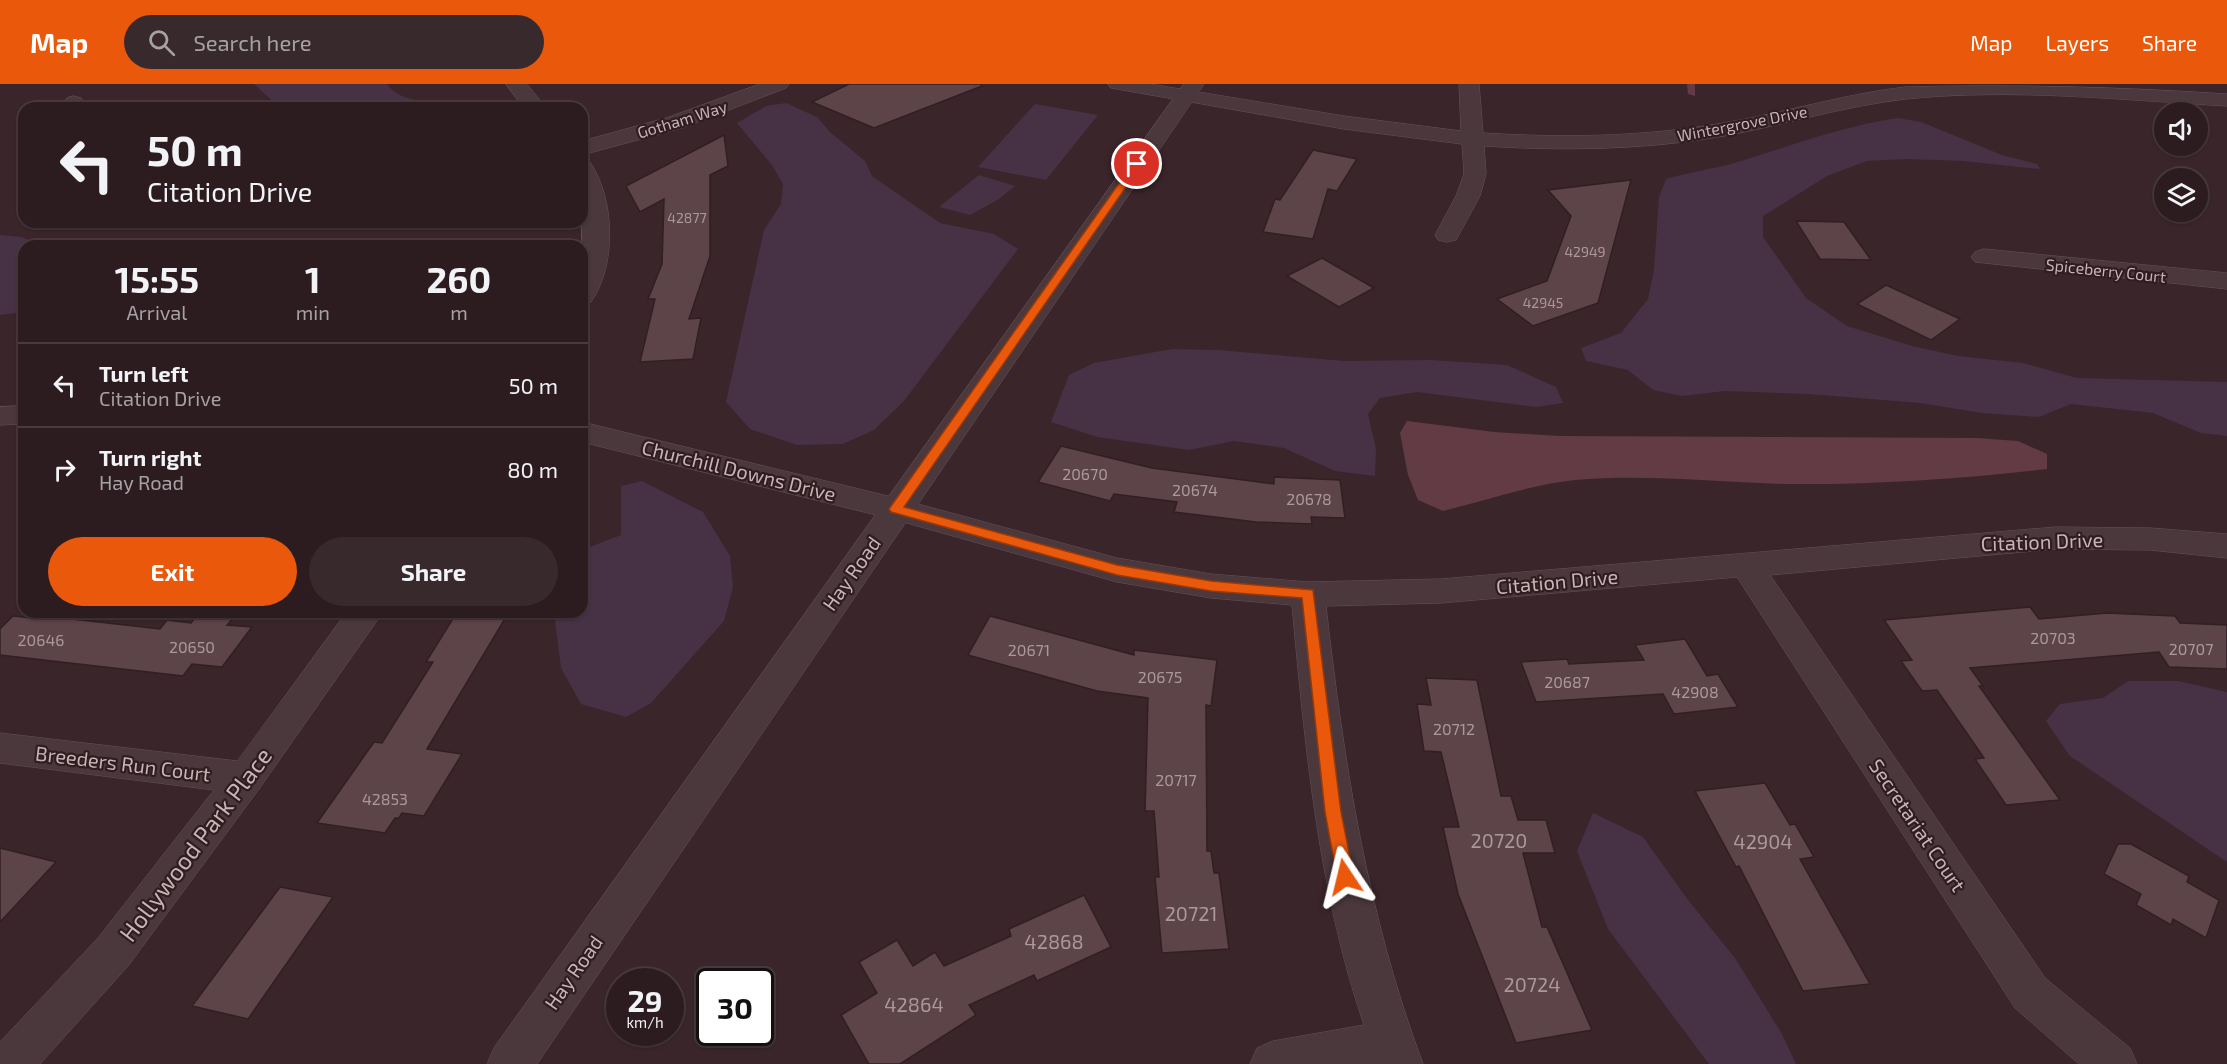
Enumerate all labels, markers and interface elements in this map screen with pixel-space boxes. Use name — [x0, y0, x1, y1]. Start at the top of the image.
search box — [124, 15, 544, 69]
text: Map — [30, 25, 88, 59]
icon: search — [145, 26, 178, 59]
text: Search here — [193, 29, 312, 55]
text: Map — [1970, 30, 2012, 55]
text: Layers — [2045, 30, 2109, 55]
text: Share — [2142, 30, 2197, 55]
street label: Gotham Way — [635, 96, 730, 142]
street label: Wintergrove Drive — [1675, 101, 1809, 145]
map controls — [2154, 102, 2208, 222]
button: sound — [2154, 102, 2208, 156]
text: 50 m — [147, 124, 243, 174]
icon: left — [48, 126, 126, 204]
pin — [1111, 138, 1162, 189]
icon: arrive — [1120, 147, 1153, 180]
button: layers — [2154, 168, 2208, 222]
text: Citation Drive — [147, 175, 312, 207]
house number: 42877 — [667, 209, 707, 226]
house number: 42949 — [1564, 243, 1606, 260]
street label: Spiceberry Court — [2045, 254, 2167, 286]
text: 15:55 — [115, 257, 199, 300]
text: 1 — [305, 257, 321, 300]
text: 260 — [426, 257, 491, 300]
house number: 42945 — [1523, 294, 1563, 311]
text: Arrival — [126, 300, 187, 324]
text: min — [296, 300, 330, 324]
text: m — [450, 300, 468, 324]
text: Turn left — [99, 360, 188, 386]
icon: left — [48, 369, 81, 402]
text: 50 m — [509, 372, 558, 398]
text: Citation Drive — [99, 386, 221, 410]
street label: Churchill Downs Drive — [639, 434, 839, 506]
text: Turn right — [99, 444, 201, 470]
icon: right — [48, 453, 81, 486]
text: 80 m — [507, 456, 558, 482]
house number: 20670 — [1062, 464, 1108, 483]
text: Hay Road — [99, 470, 184, 494]
house number: 20674 — [1172, 480, 1218, 499]
house number: 20678 — [1286, 489, 1332, 508]
street label: Citation Drive — [1980, 527, 2104, 555]
street label: Hay Road — [817, 531, 885, 615]
button: Exit — [48, 537, 297, 606]
button: Share — [309, 537, 558, 606]
street label: Citation Drive — [1495, 564, 1619, 598]
house number: 20703 — [2030, 628, 2076, 647]
house number: 20646 — [18, 630, 64, 649]
house number: 20650 — [169, 637, 215, 656]
house number: 20707 — [2169, 639, 2213, 658]
house number: 20671 — [1008, 640, 1050, 659]
house number: 20675 — [1138, 667, 1182, 686]
house number: 20687 — [1544, 672, 1590, 691]
house number: 42908 — [1671, 682, 1719, 701]
house number: 20712 — [1433, 719, 1475, 738]
street label: Breeders Run Court — [34, 740, 212, 786]
street label: Hollywood Park Place — [113, 741, 277, 947]
street label: Secretariat Court — [1865, 754, 1971, 896]
house number: 20717 — [1155, 770, 1197, 789]
house number: 42853 — [362, 789, 408, 808]
house number: 20720 — [1471, 828, 1527, 852]
house number: 42904 — [1733, 829, 1793, 853]
position arrow — [1313, 845, 1377, 909]
house number: 20721 — [1165, 901, 1217, 925]
house number: 42868 — [1024, 929, 1084, 953]
street label: Hay Road — [539, 930, 607, 1014]
speed limit sign: 30 — [696, 968, 774, 1046]
house number: 20724 — [1503, 972, 1561, 996]
text: 29 — [627, 982, 663, 1018]
house number: 42864 — [884, 992, 944, 1016]
text: km/h — [626, 1013, 664, 1031]

